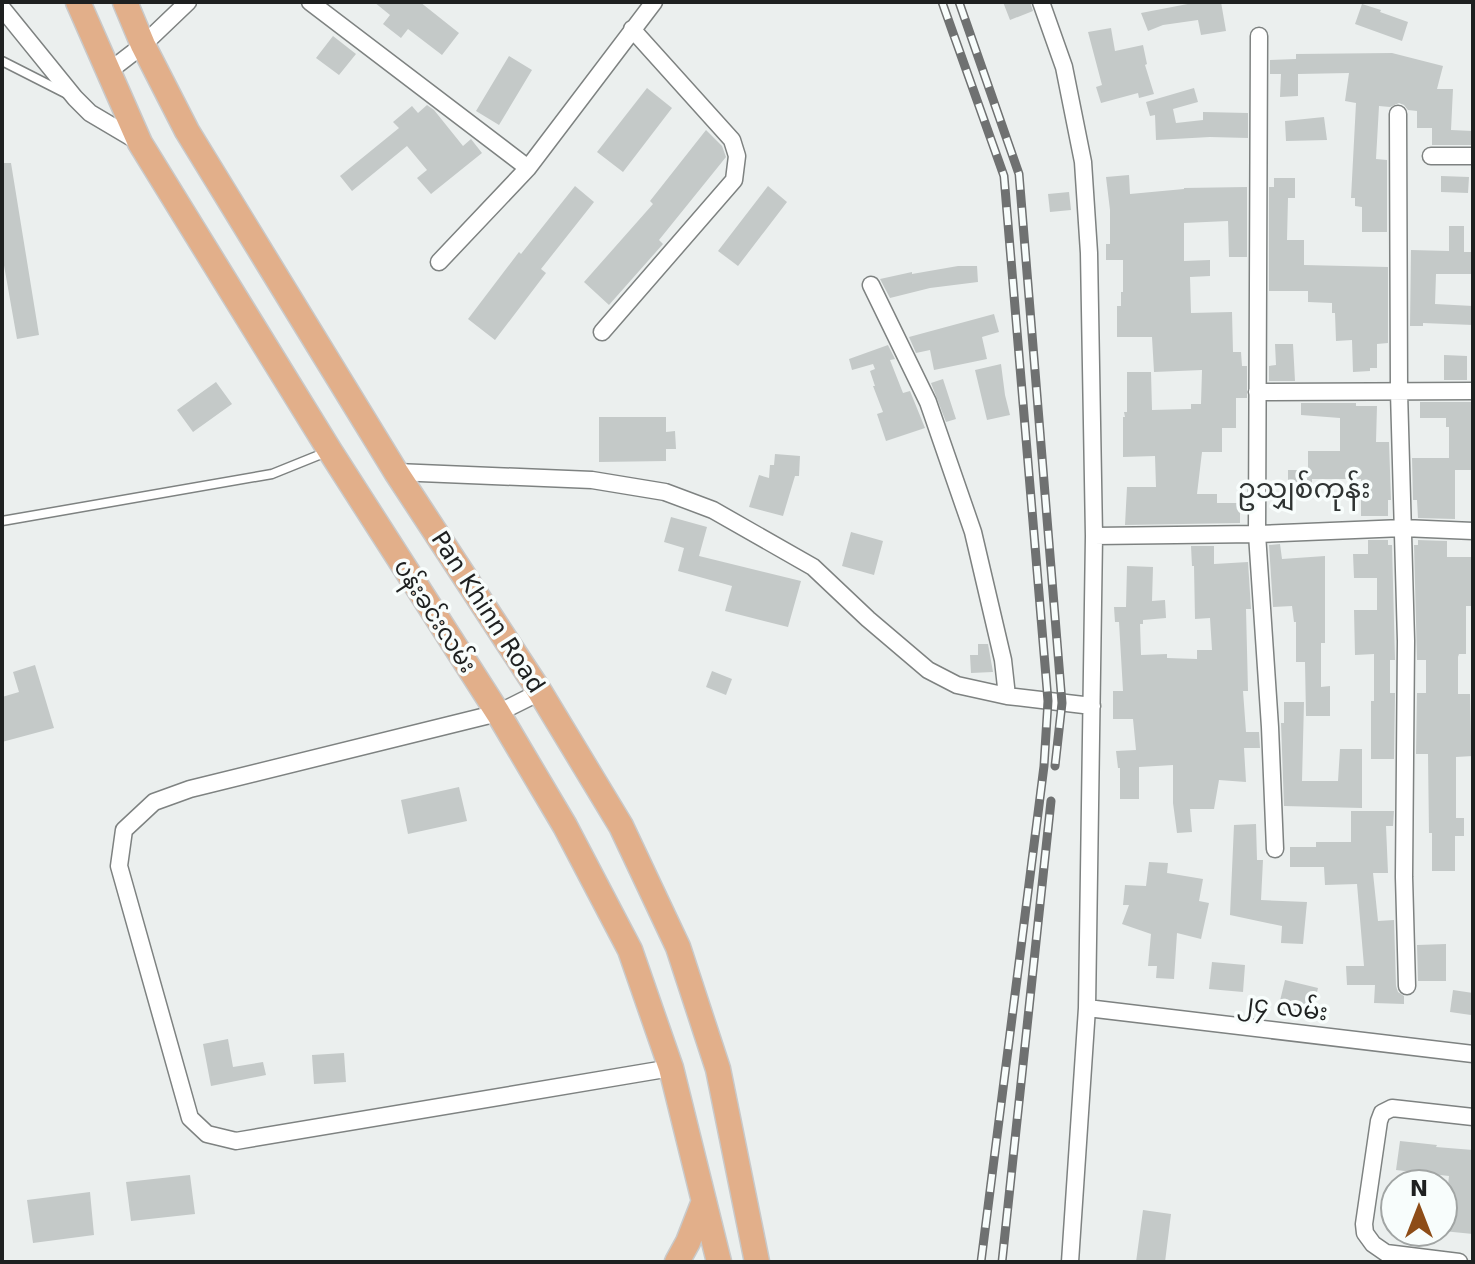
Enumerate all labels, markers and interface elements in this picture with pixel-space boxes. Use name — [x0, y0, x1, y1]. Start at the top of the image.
district label: ဥသျှစ်ကုန်း — [1237, 470, 1371, 511]
street label: Pan Khinn Road — [425, 526, 551, 698]
street label: ပန်းခင်းလမ်း — [384, 553, 484, 681]
street label: ၂၄ လမ်း — [1236, 986, 1330, 1031]
north arrow — [1379, 1168, 1459, 1248]
text: N — [1410, 1176, 1428, 1201]

